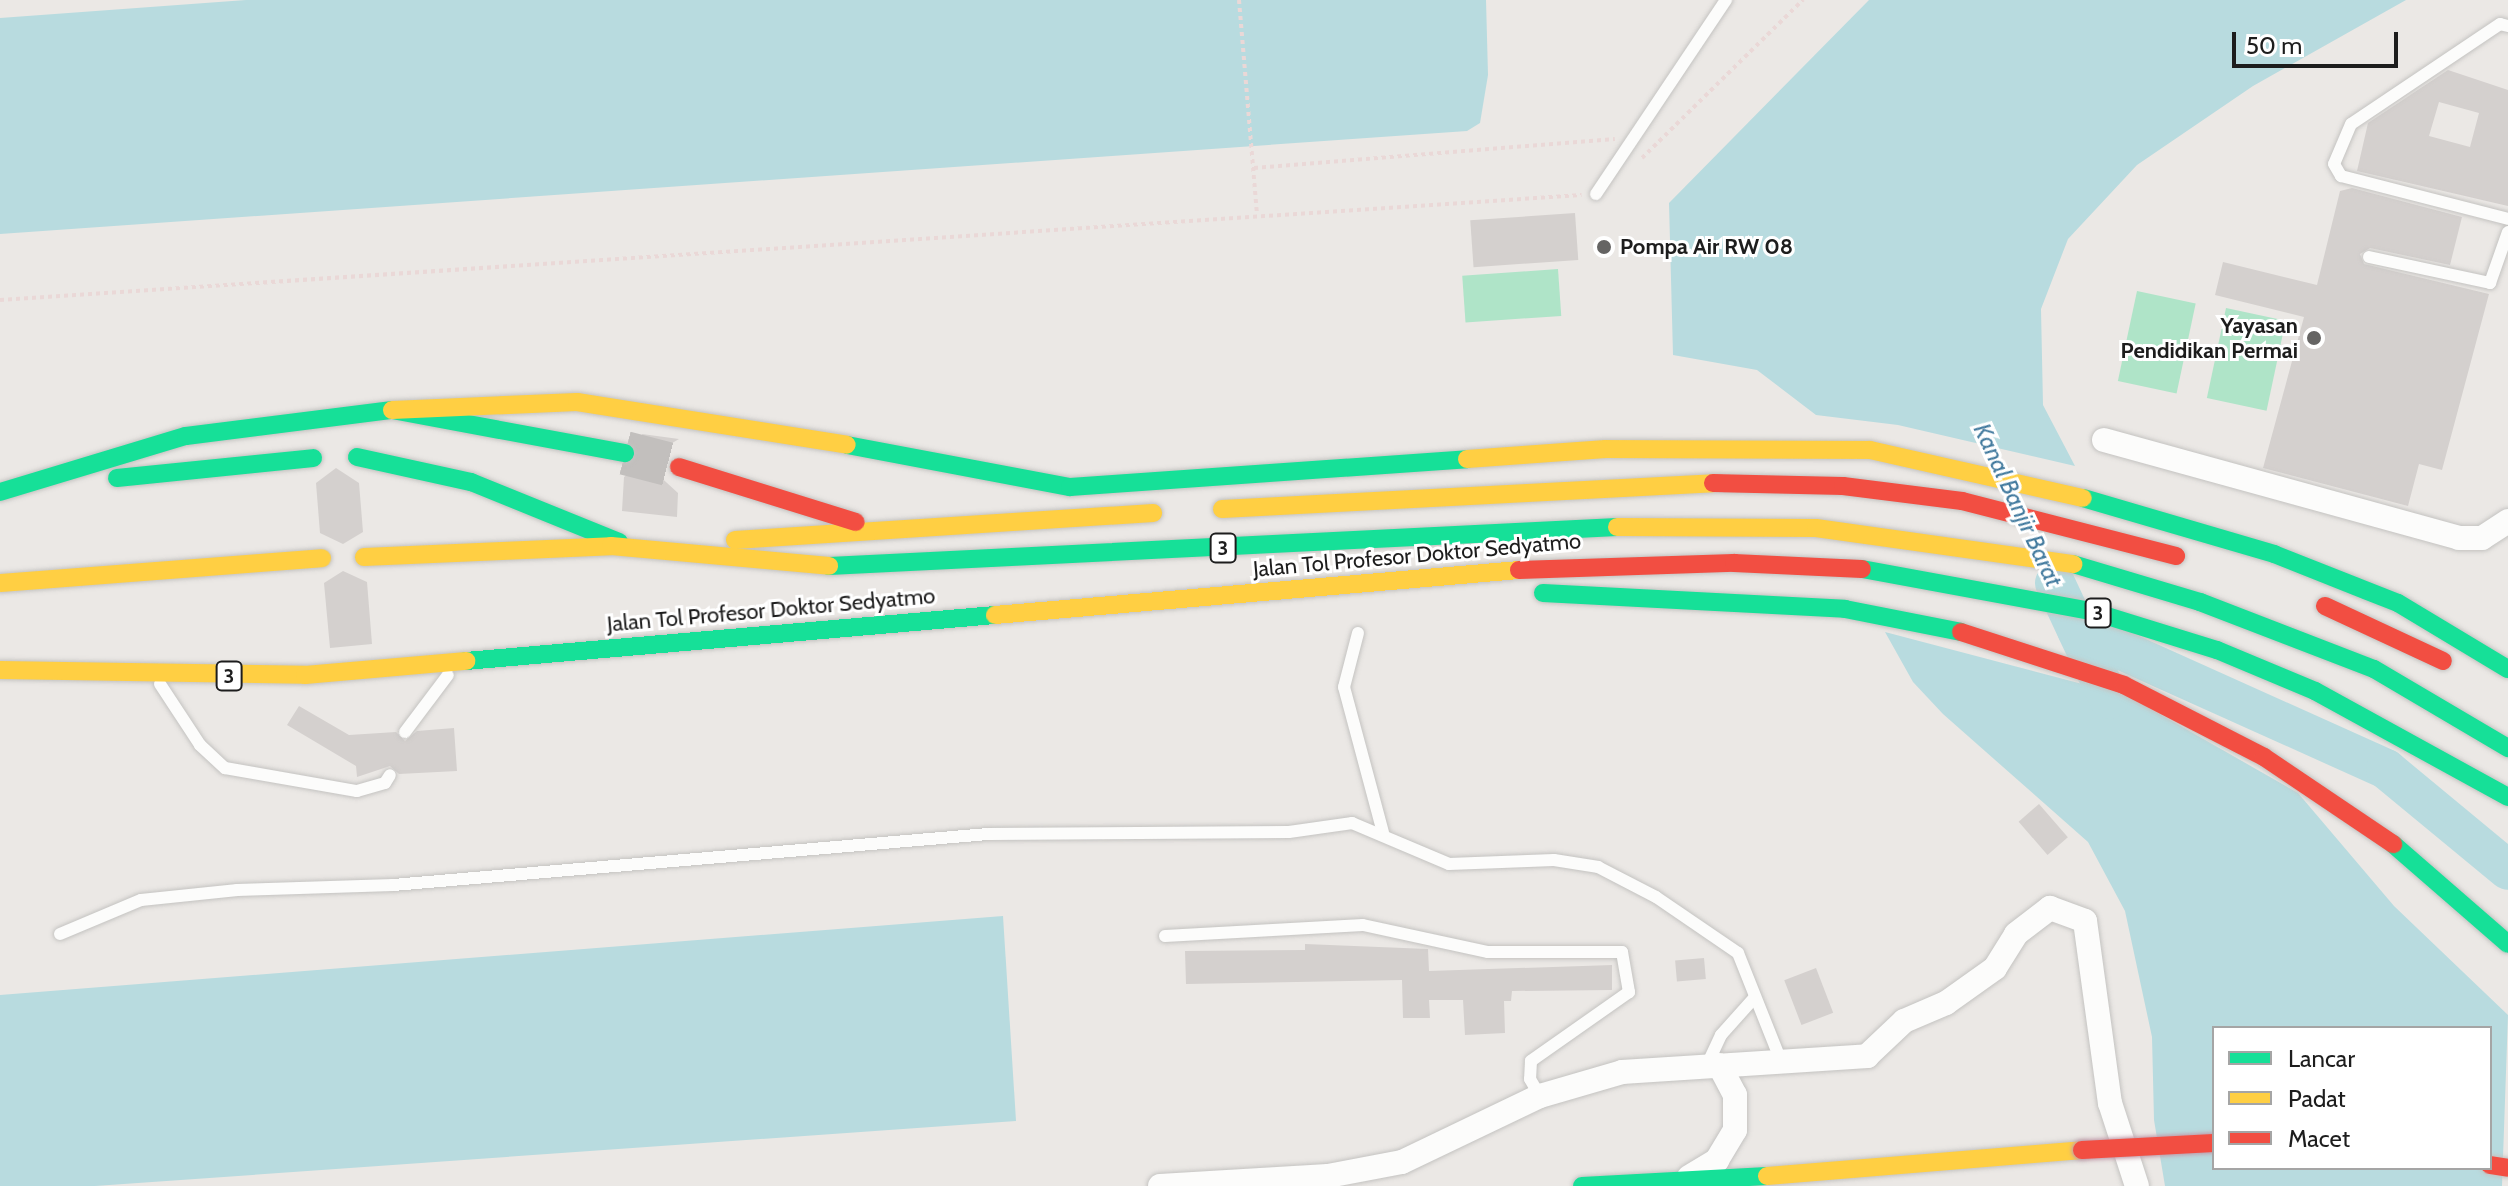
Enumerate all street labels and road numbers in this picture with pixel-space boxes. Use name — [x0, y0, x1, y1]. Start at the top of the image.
street label: Jalan Tol Profesor Doktor Sedyatmo — [1252, 528, 1582, 582]
road number: 3 — [1209, 532, 1237, 564]
street label: Jalan Tol Profesor Doktor Sedyatmo — [606, 583, 936, 637]
road number: 3 — [2084, 597, 2112, 629]
road number: 3 — [215, 660, 243, 692]

